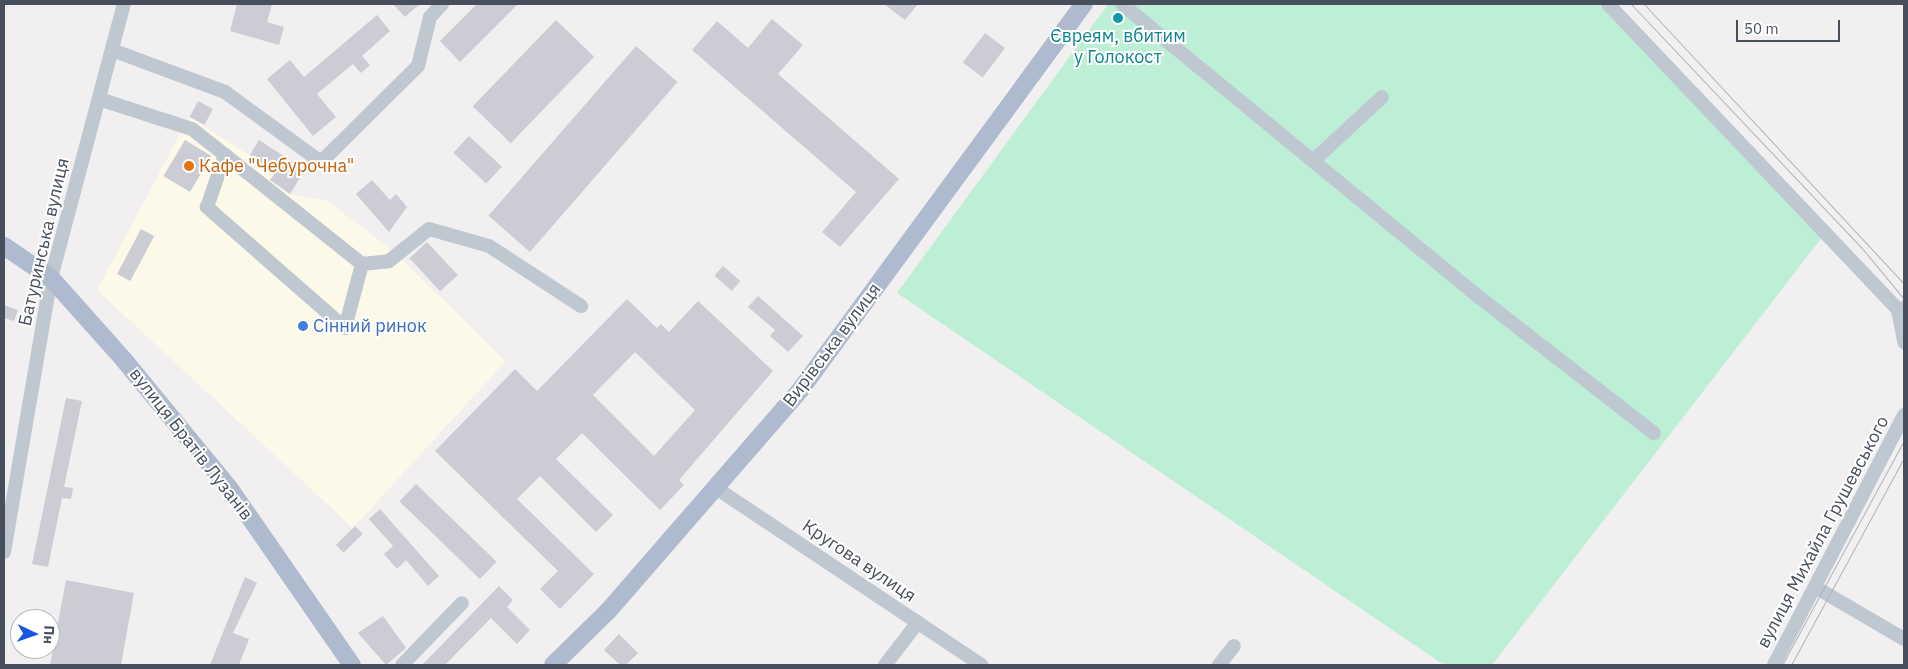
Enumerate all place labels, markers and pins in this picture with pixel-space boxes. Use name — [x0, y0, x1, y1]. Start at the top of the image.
marker: Євреям, вбитим у Голокост — [1112, 12, 1124, 24]
place label: Євреям, вбитим у Голокост — [1050, 26, 1186, 68]
place label: Кафе "Чебурочна" — [199, 155, 354, 177]
marker: Кафе "Чебурочна" — [183, 160, 195, 172]
place label: Сінний ринок — [313, 315, 427, 337]
marker: Сінний ринок — [297, 320, 309, 332]

